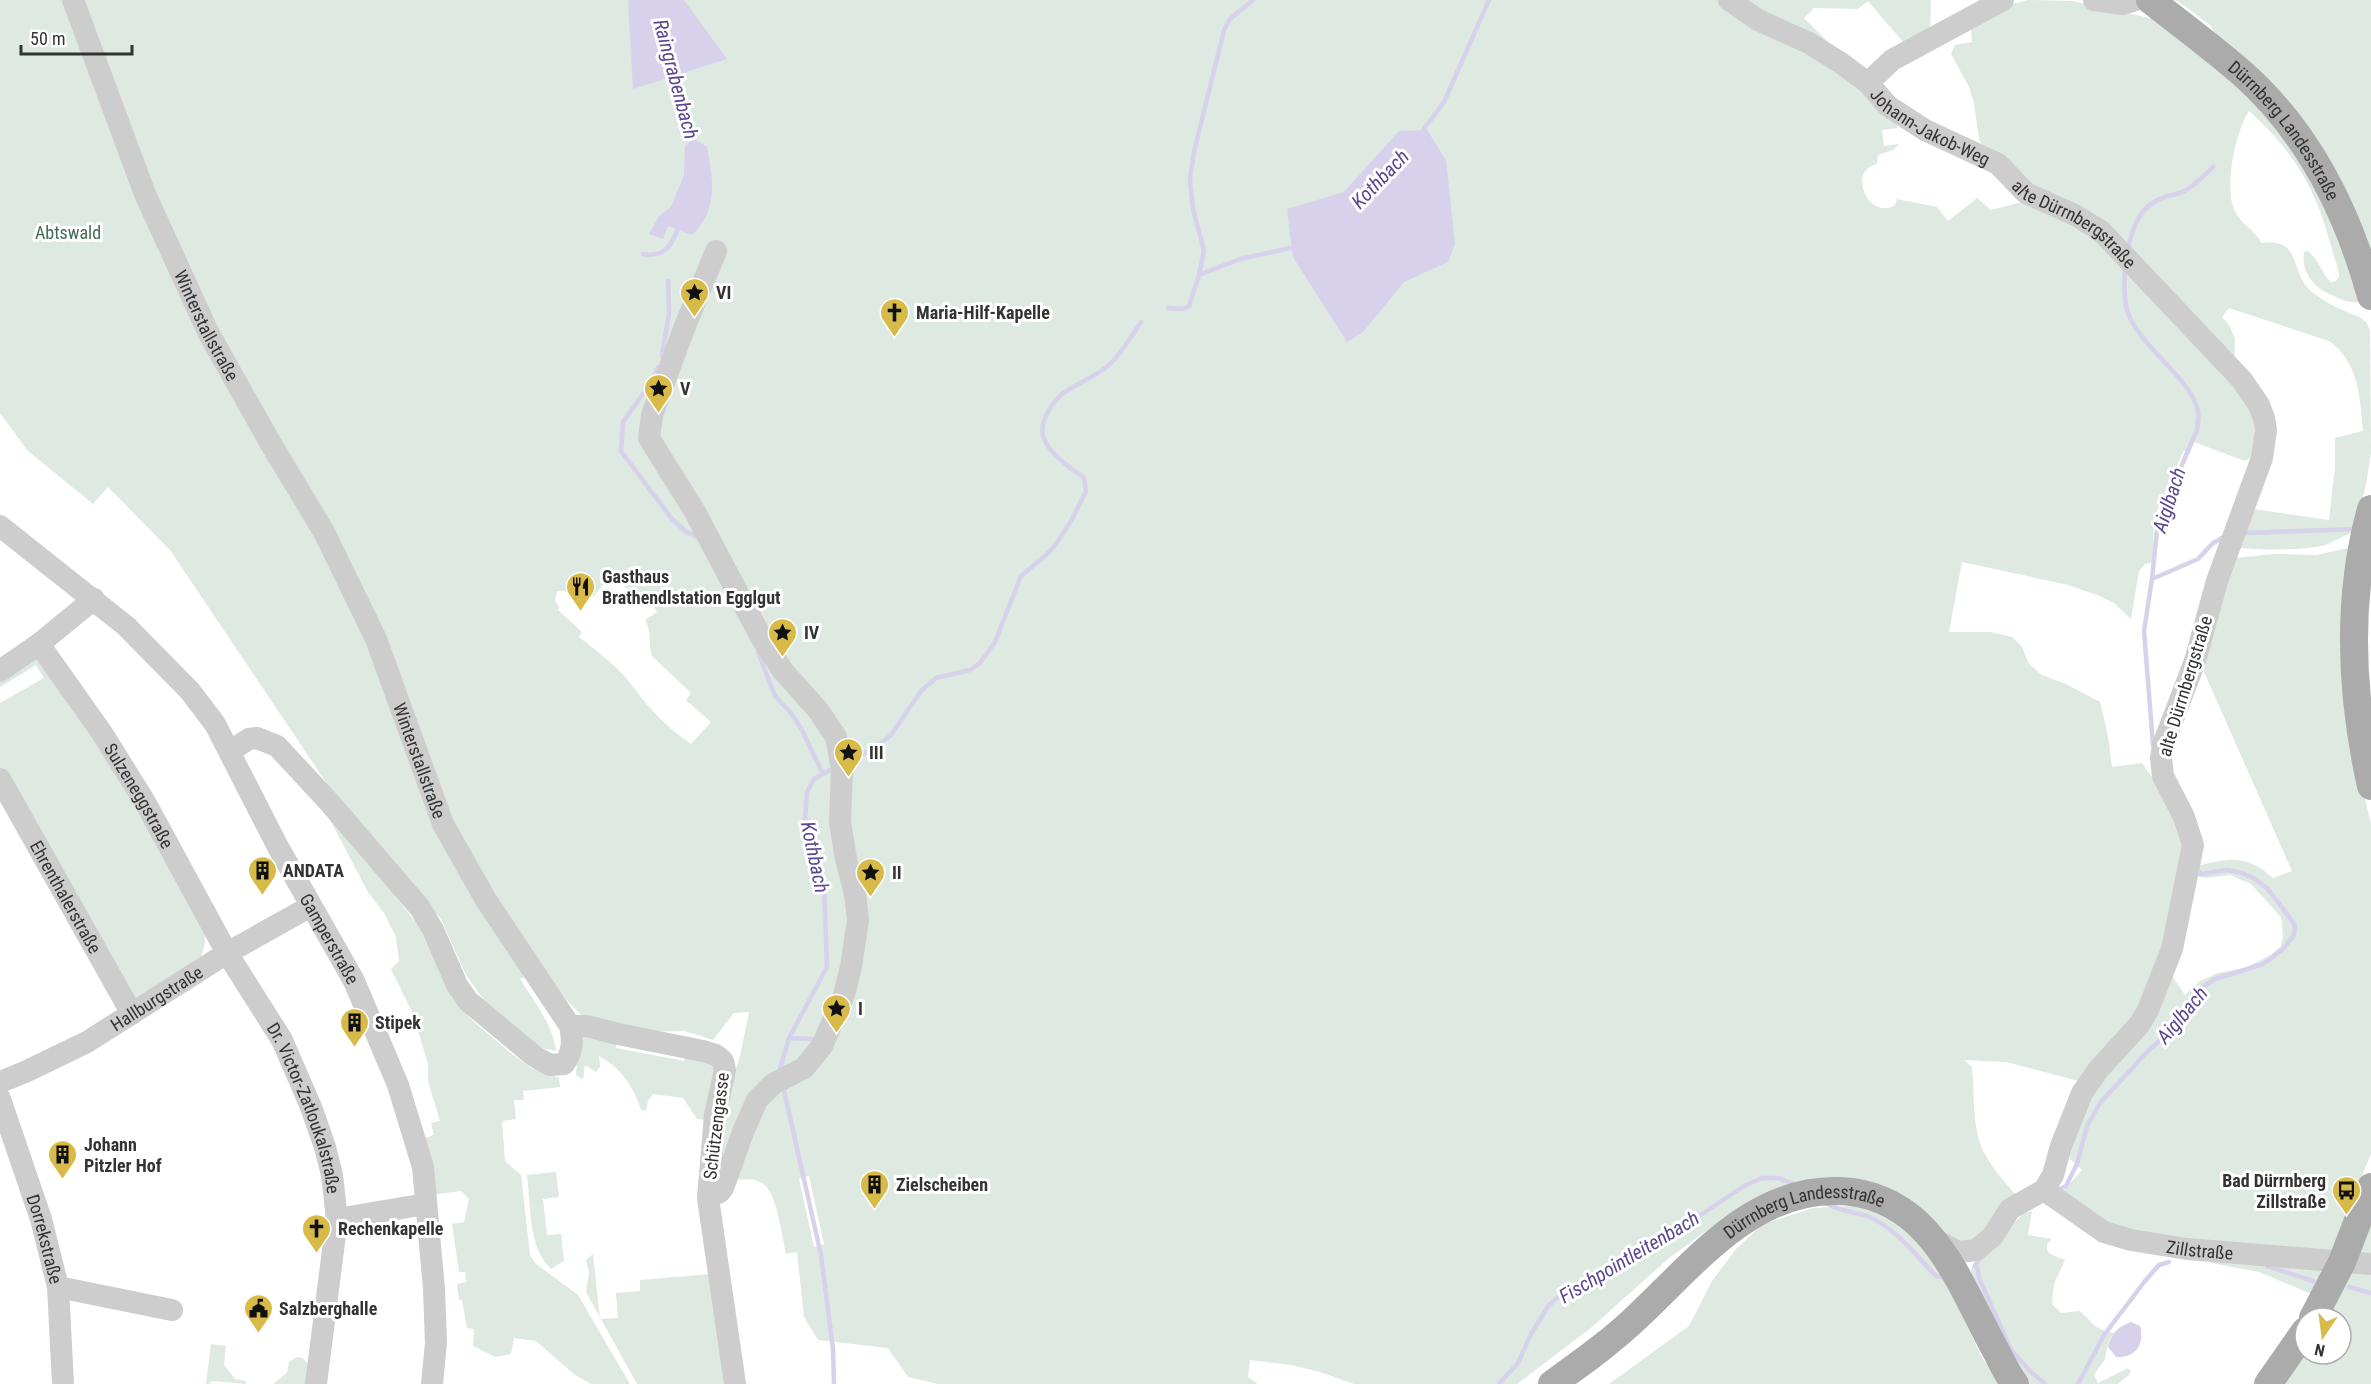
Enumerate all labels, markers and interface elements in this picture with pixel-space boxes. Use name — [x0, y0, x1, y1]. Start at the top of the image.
water label: Raingrabenbach — [648, 16, 704, 142]
scale bar — [21, 18, 132, 56]
text: 50 m — [30, 28, 65, 49]
street label: Dürrnberg Landesstraße — [2225, 56, 2344, 203]
street label: Johann-Jakob-Weg — [1866, 83, 1994, 169]
water label: Kothbach — [1346, 145, 1414, 213]
street label: alte Dürrnbergstraße — [2008, 175, 2141, 272]
park label: Abtswald — [35, 222, 101, 243]
street label: Winterstallstraße — [170, 266, 244, 384]
place icon: VI — [679, 276, 711, 318]
place label: VI — [716, 282, 731, 303]
church icon: Maria-Hilf-Kapelle — [879, 296, 911, 338]
place label: Maria-Hilf-Kapelle — [916, 302, 1050, 323]
place icon: V — [643, 372, 675, 414]
place label: V — [680, 378, 691, 399]
water label: Aiglbach — [2147, 464, 2191, 536]
place label: Gasthaus Brathendlstation Egglgut — [602, 566, 781, 608]
restaurant icon: Gasthaus Brathendlstation Egglgut — [565, 570, 597, 612]
street label: alte Dürrnbergstraße — [2154, 613, 2216, 759]
place icon: IV — [767, 616, 799, 658]
place label: IV — [804, 622, 820, 643]
street label: Winterstallstraße — [389, 700, 451, 821]
place icon: III — [832, 736, 864, 778]
street label: Sulzeneggstraße — [100, 739, 179, 852]
place label: III — [869, 742, 884, 763]
water label: Kothbach — [796, 819, 834, 895]
street label: Ehrenthalerstraße — [26, 837, 106, 957]
building icon: ANDATA — [246, 854, 278, 896]
place icon: II — [855, 856, 887, 898]
place label: ANDATA — [283, 860, 344, 881]
place label: II — [892, 862, 902, 883]
street label: Gamperstraße — [296, 890, 364, 988]
street label: Hallburgstraße — [106, 961, 206, 1035]
water label: Aiglbach — [2151, 982, 2213, 1049]
place icon: I — [821, 992, 853, 1034]
place label: I — [858, 998, 863, 1019]
building icon: Stipek — [338, 1006, 370, 1048]
place label: Stipek — [375, 1012, 421, 1033]
street label: Dr. Victor-Zatloukalstraße — [263, 1018, 345, 1195]
street label: Schützengasse — [699, 1071, 733, 1181]
place label: Johann Pitzler Hof — [84, 1134, 162, 1176]
building icon: Johann Pitzler Hof — [47, 1138, 79, 1180]
building icon: Zielscheiben — [859, 1168, 891, 1210]
place label: Bad Dürrnberg Zillstraße — [2222, 1170, 2326, 1212]
place label: Zielscheiben — [896, 1174, 988, 1195]
bus stop icon: Bad Dürrnberg Zillstraße — [2331, 1174, 2363, 1216]
street label: Dürrnberg Landesstraße — [1719, 1180, 1888, 1242]
street label: Dorrekstraße — [23, 1191, 67, 1286]
water label: Fischpointleitenbach — [1555, 1206, 1703, 1308]
church icon: Rechenkapelle — [301, 1212, 333, 1254]
place label: Rechenkapelle — [338, 1218, 444, 1239]
street label: Zillstraße — [2165, 1235, 2234, 1263]
public building icon: Salzberghalle — [242, 1292, 274, 1334]
place label: Salzberghalle — [279, 1298, 378, 1319]
north arrow — [2293, 1306, 2353, 1366]
text: N — [2313, 1340, 2327, 1360]

